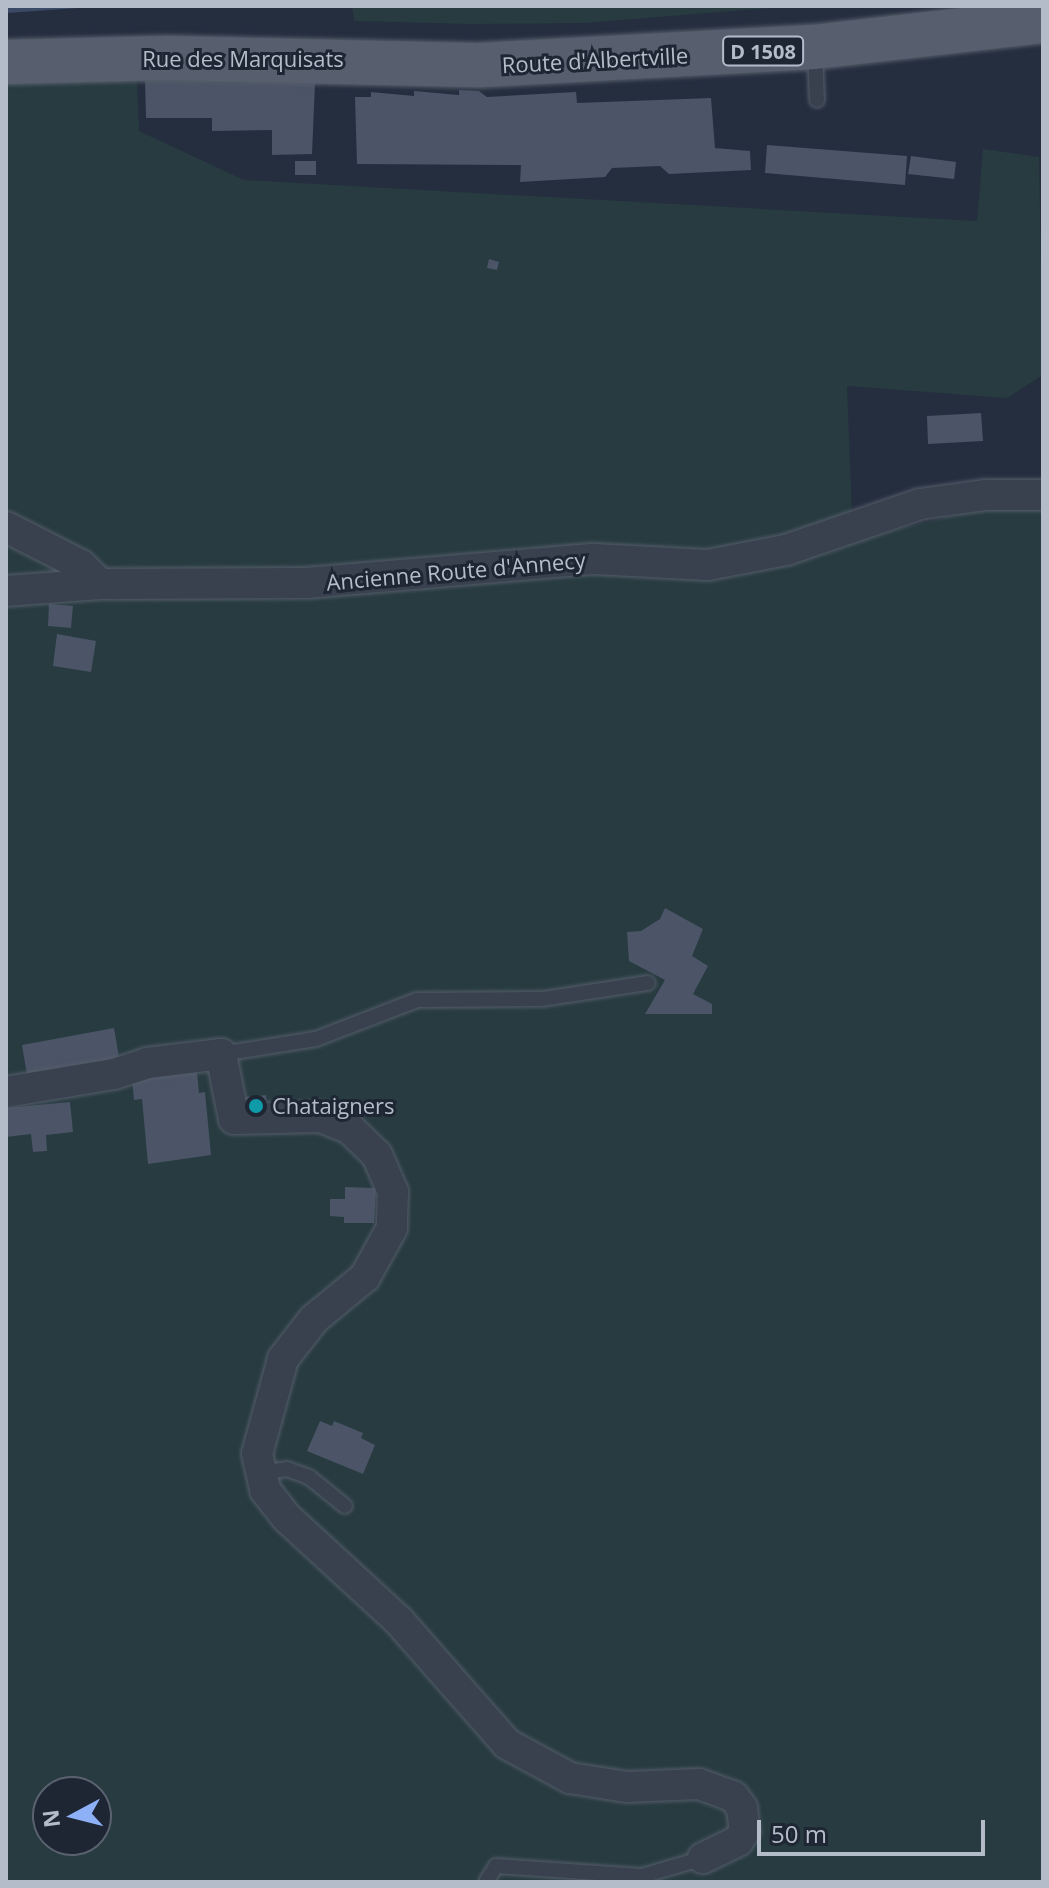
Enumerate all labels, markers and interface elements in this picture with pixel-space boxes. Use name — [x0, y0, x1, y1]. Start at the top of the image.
road number: D 1508 — [721, 35, 805, 67]
street label: Route d'Albertville — [501, 42, 689, 78]
street label: Rue des Marquisats — [142, 46, 344, 72]
street label: Ancienne Route d'Annecy — [325, 547, 587, 595]
place label: Chataigners — [272, 1093, 394, 1119]
marker: Chataigners — [247, 1097, 265, 1115]
north arrow — [32, 1776, 112, 1856]
scale bar — [761, 1804, 989, 1854]
text: N — [34, 1808, 66, 1829]
text: 50 m — [771, 1817, 827, 1850]

